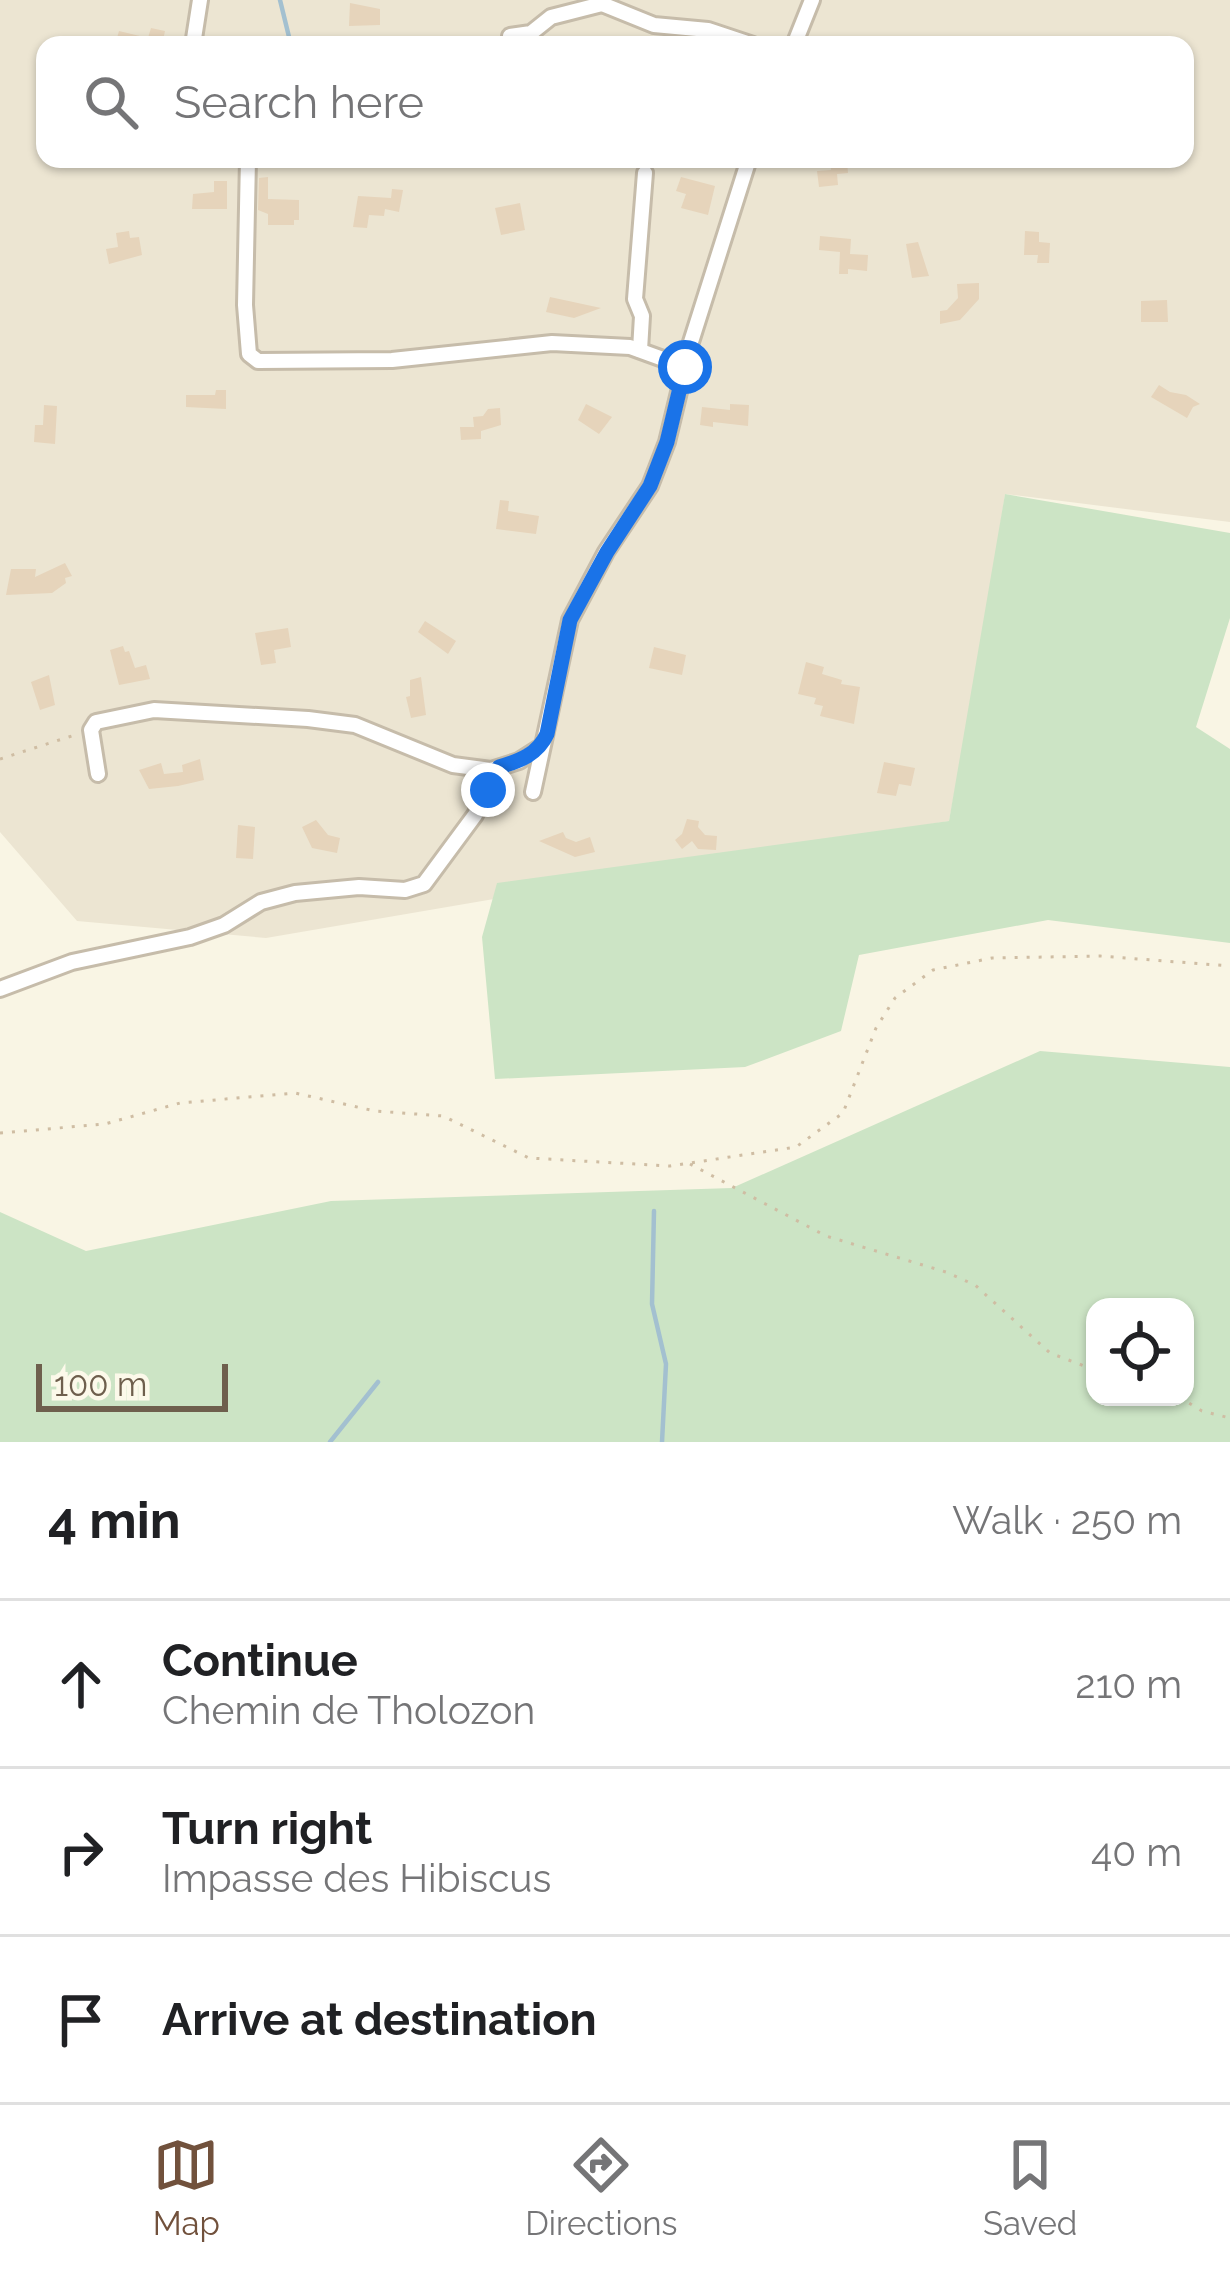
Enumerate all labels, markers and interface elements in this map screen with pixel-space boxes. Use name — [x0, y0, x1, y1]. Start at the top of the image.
search box — [36, 36, 1194, 168]
icon: search — [78, 69, 144, 135]
text: Search here — [174, 76, 424, 129]
route start — [658, 340, 712, 394]
route end — [461, 763, 515, 817]
map controls — [1086, 1298, 1194, 1406]
button: locate — [1086, 1298, 1194, 1406]
scale bar — [36, 1358, 228, 1411]
text: 100 m — [54, 1365, 147, 1404]
text: 4 min — [48, 1490, 181, 1550]
text: Walk · 250 m — [952, 1497, 1182, 1543]
text: Continue — [162, 1634, 358, 1687]
icon: ahead — [48, 1651, 114, 1717]
text: 210 m — [1075, 1661, 1182, 1707]
text: Chemin de Tholozon — [162, 1687, 535, 1733]
text: Turn right — [162, 1802, 372, 1855]
icon: right — [48, 1819, 114, 1885]
text: 40 m — [1091, 1829, 1182, 1875]
text: Impasse des Hibiscus — [162, 1855, 551, 1901]
icon: arrive — [48, 1987, 114, 2053]
text: Arrive at destination — [162, 1993, 597, 2046]
tab: Map — [153, 2132, 220, 2243]
tab: Directions — [525, 2132, 678, 2243]
tab: Saved — [983, 2132, 1077, 2243]

